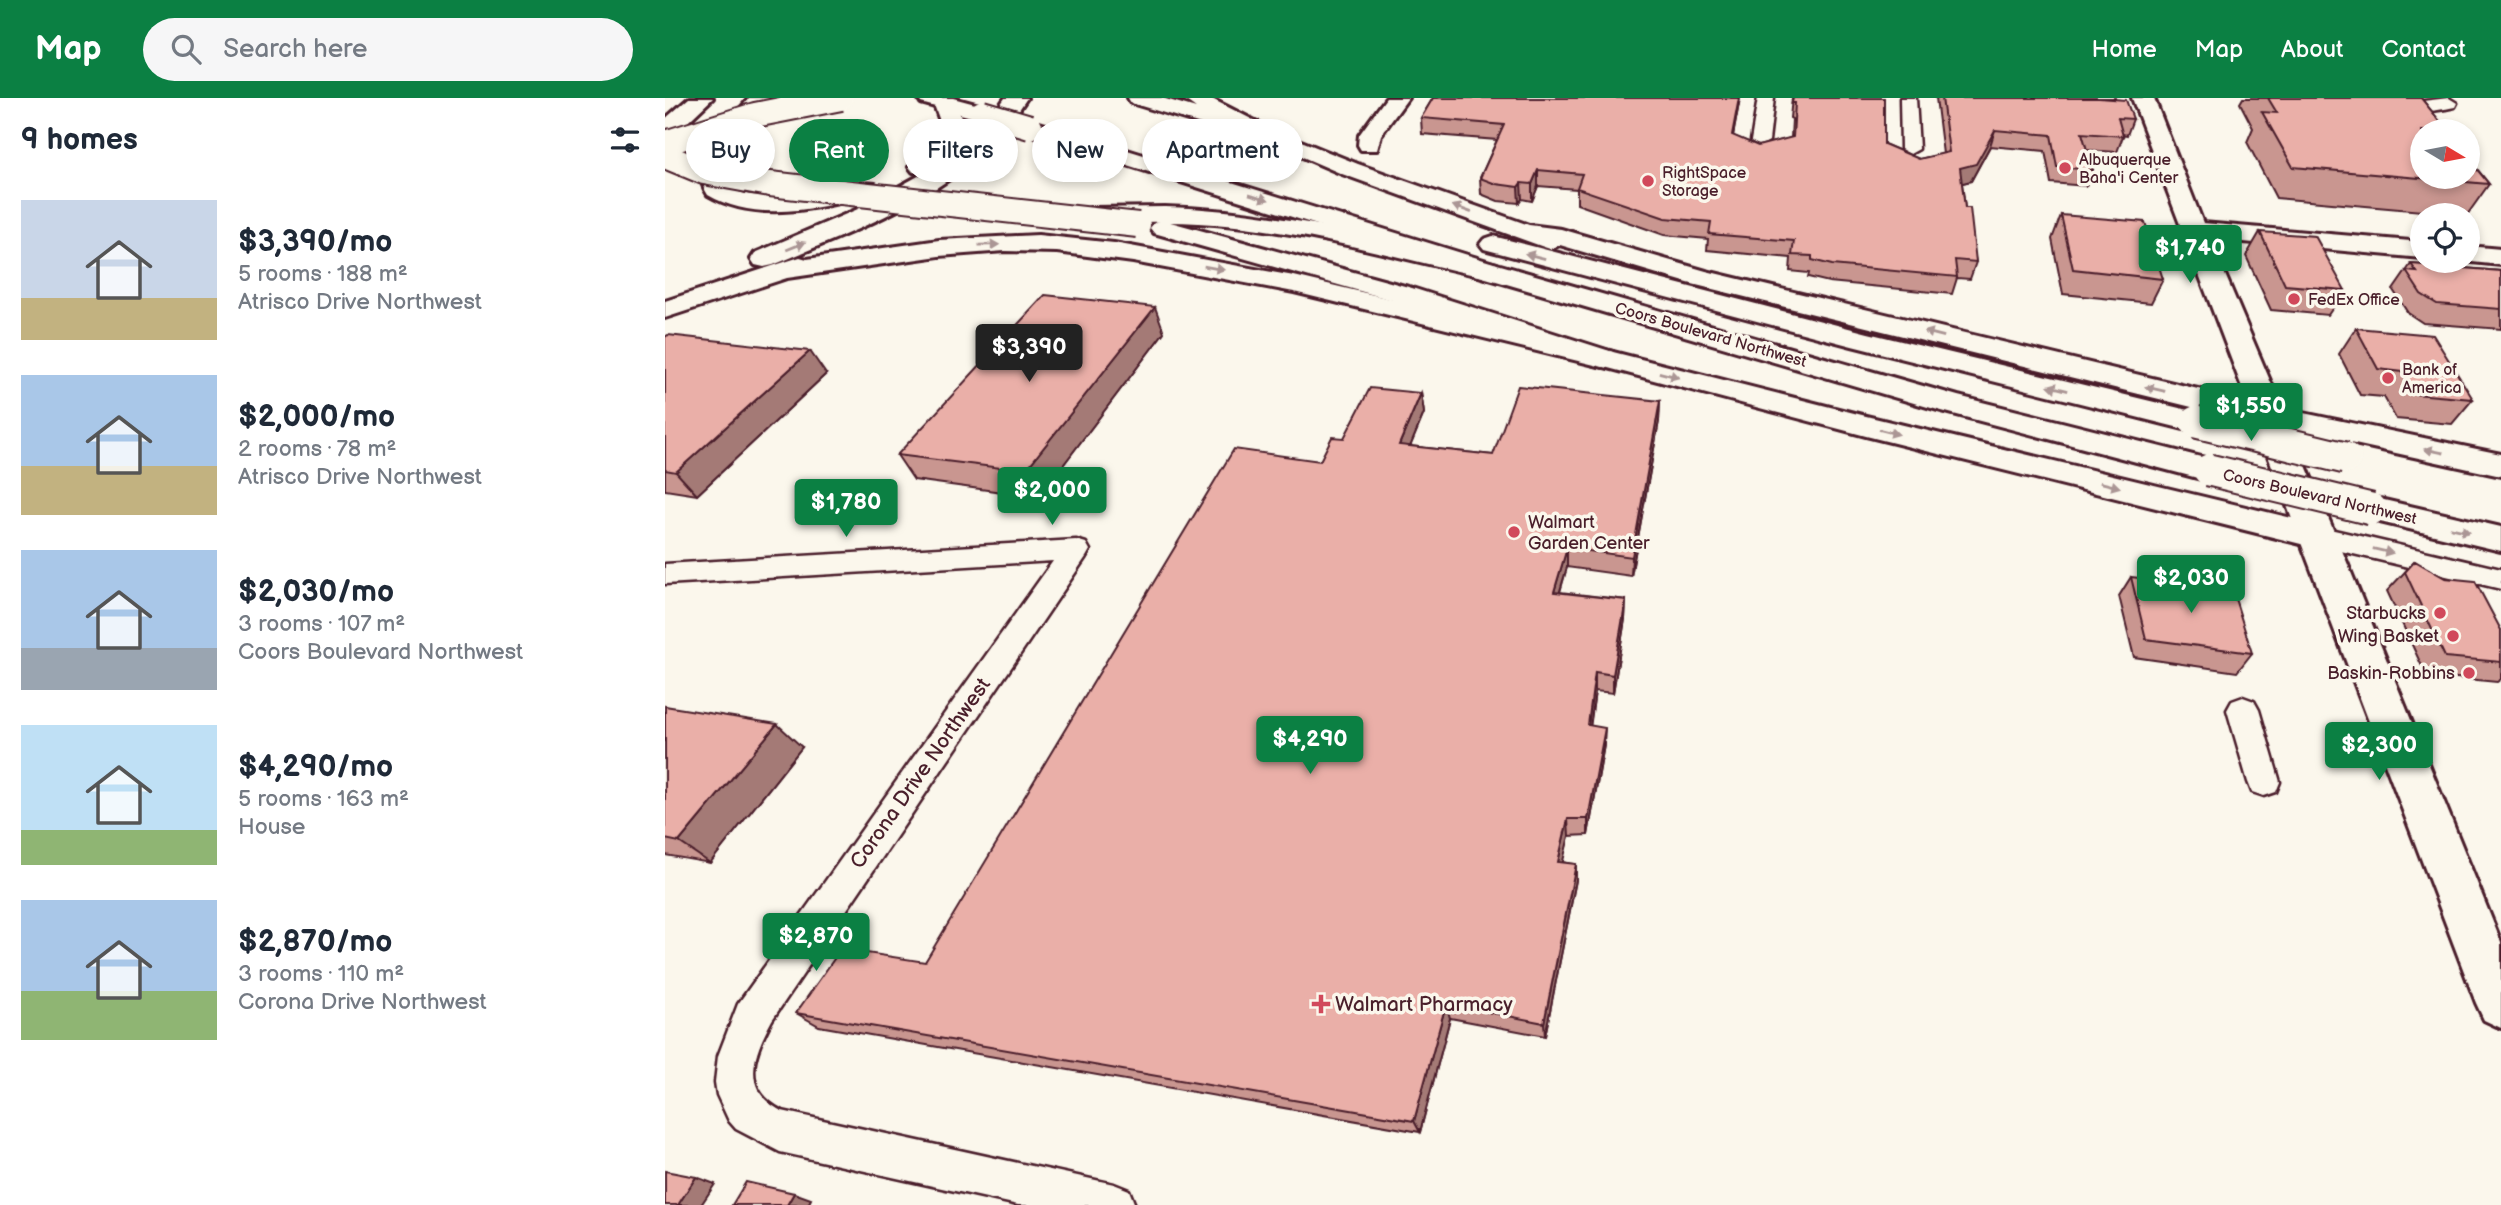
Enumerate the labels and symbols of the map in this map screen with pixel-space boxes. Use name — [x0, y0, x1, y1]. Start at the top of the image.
north arrow — [2410, 119, 2480, 189]
place label: Albuquerque Baha'i Center — [2079, 151, 2178, 188]
marker: Albuquerque Baha'i Center — [2057, 160, 2073, 176]
place label: RightSpace Storage — [1662, 164, 1747, 201]
marker: RightSpace Storage — [1640, 173, 1656, 189]
one-way arrow — [1249, 193, 1270, 203]
one-way arrow — [1451, 203, 1472, 214]
pin: $1,740 — [2133, 226, 2247, 285]
one-way arrow — [978, 239, 1000, 250]
one-way arrow — [786, 240, 807, 251]
one-way arrow — [1524, 250, 1546, 261]
one-way arrow — [1203, 263, 1225, 274]
marker: FedEx Office — [2286, 291, 2302, 307]
place label: FedEx Office — [2308, 291, 2400, 310]
street label: Coors Boulevard Northwest — [1613, 299, 1809, 372]
pin: $3,390 — [972, 324, 1086, 384]
one-way arrow — [1923, 328, 1945, 339]
place label: Bank of America — [2402, 361, 2462, 398]
one-way arrow — [1658, 370, 1680, 381]
marker: Bank of America — [2380, 370, 2396, 386]
one-way arrow — [2047, 382, 2069, 393]
one-way arrow — [2144, 383, 2166, 394]
pin: $1,550 — [2194, 384, 2308, 443]
one-way arrow — [1878, 427, 1900, 438]
one-way arrow — [2423, 446, 2445, 457]
street label: Coors Boulevard Northwest — [2221, 466, 2419, 529]
pin: $2,000 — [995, 468, 1109, 527]
pin: $1,780 — [789, 480, 903, 539]
one-way arrow — [2100, 480, 2122, 491]
place label: Walmart Garden Center — [1528, 512, 1650, 554]
marker: Walmart Garden Center — [1506, 524, 1522, 540]
one-way arrow — [2449, 524, 2471, 535]
one-way arrow — [2372, 546, 2394, 557]
pin: $2,030 — [2134, 556, 2248, 615]
place label: Starbucks — [2346, 603, 2426, 624]
marker: Starbucks — [2432, 605, 2448, 621]
place label: Wing Basket — [2338, 626, 2439, 647]
marker: Wing Basket — [2445, 628, 2461, 644]
place label: Baskin-Robbins — [2327, 663, 2455, 684]
marker: Baskin-Robbins — [2461, 665, 2477, 681]
street label: Corona Drive Northwest — [845, 673, 996, 873]
pin: $4,290 — [1253, 716, 1367, 776]
pin: $2,300 — [2322, 722, 2436, 782]
pin: $2,870 — [759, 914, 873, 973]
place label: Walmart Pharmacy — [1335, 992, 1513, 1017]
marker: Walmart Pharmacy — [1313, 996, 1329, 1012]

